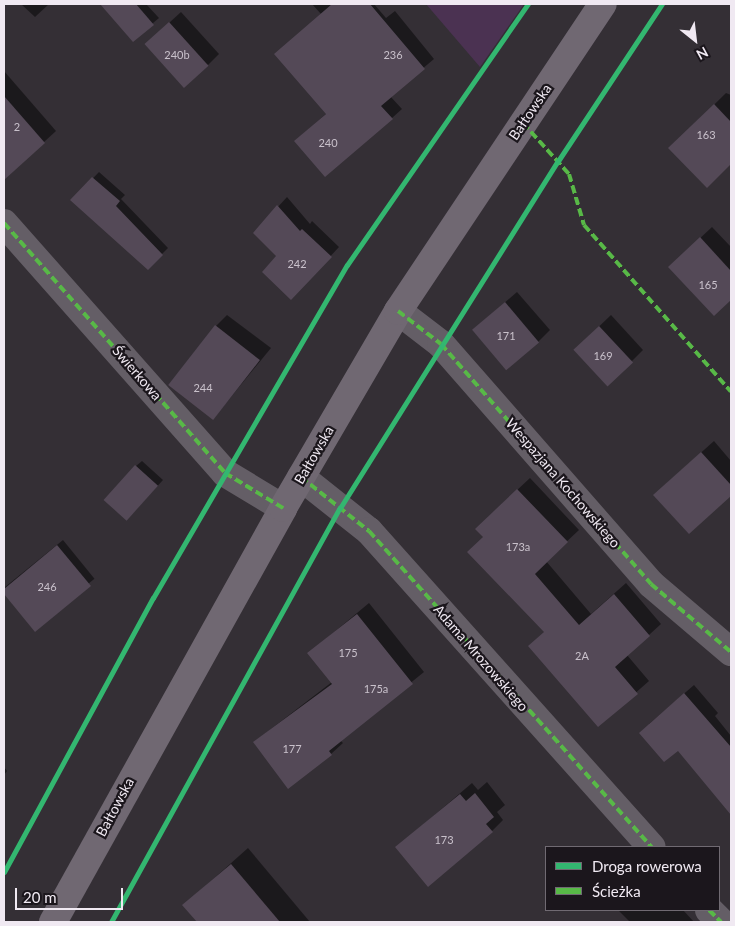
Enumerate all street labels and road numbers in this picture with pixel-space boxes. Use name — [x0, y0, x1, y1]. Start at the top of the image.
street label: Bałtowska — [505, 81, 555, 143]
street label: Świerkowa — [109, 342, 165, 404]
street label: Wespazjana Kochowskiego — [502, 415, 624, 551]
street label: Bałtowska — [291, 423, 337, 487]
street label: Adama Mrozowskiego — [430, 601, 532, 715]
street label: Bałtowska — [93, 775, 137, 839]

